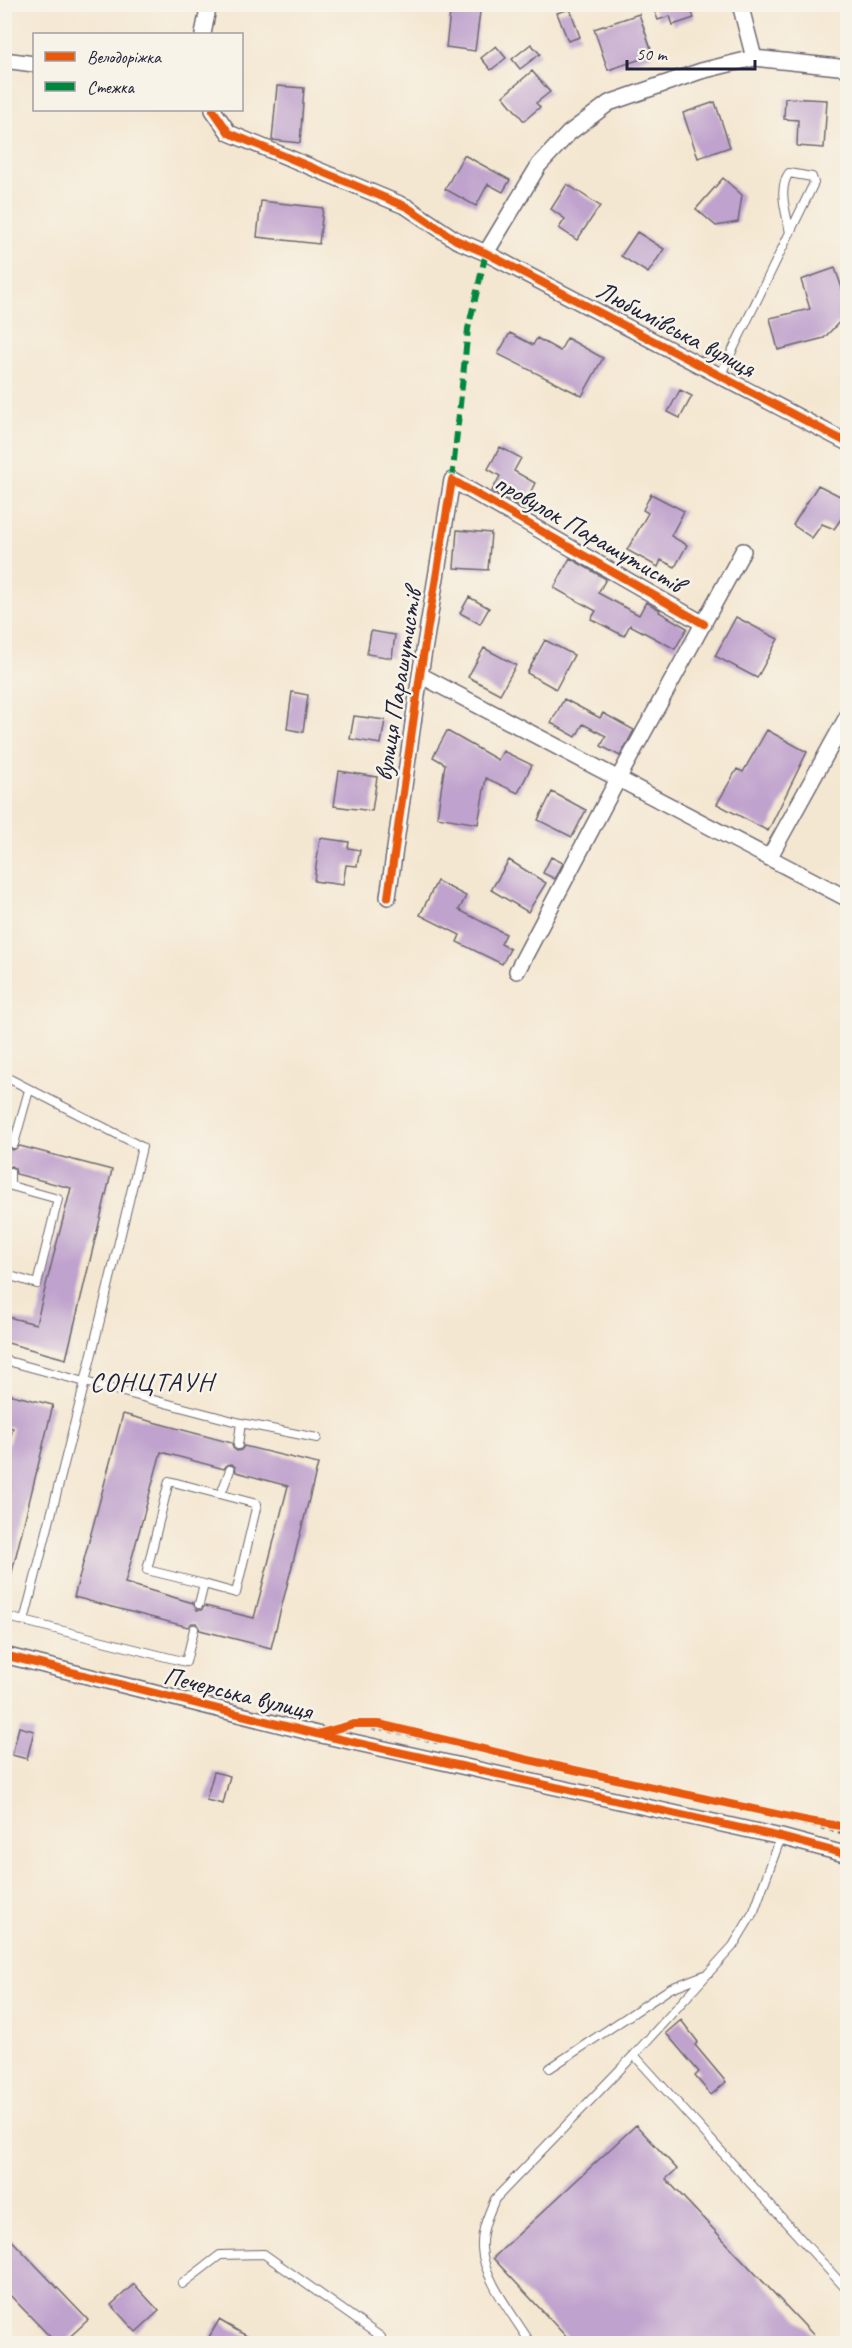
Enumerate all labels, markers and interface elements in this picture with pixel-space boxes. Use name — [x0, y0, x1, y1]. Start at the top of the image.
legend — [33, 33, 243, 111]
scale bar — [627, 33, 754, 71]
text: 50 m — [636, 43, 669, 65]
text: Велодоріжка — [87, 46, 162, 68]
text: Стежка — [87, 76, 135, 98]
street label: Любимівська вулиця — [591, 273, 763, 385]
street label: провулок Парашутистів — [489, 466, 695, 603]
street label: вулиця Парашутистів — [367, 581, 430, 783]
district label: СОНЦТАУН — [90, 1365, 218, 1399]
street label: Печерська вулиця — [160, 1659, 318, 1728]

